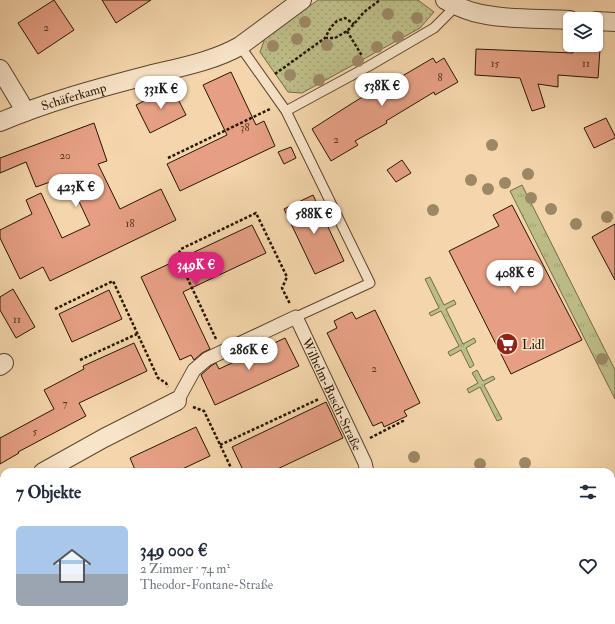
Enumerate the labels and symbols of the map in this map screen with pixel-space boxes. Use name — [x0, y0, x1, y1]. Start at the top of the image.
house number: 2 — [43, 21, 49, 34]
house number: 15 — [491, 57, 500, 70]
house number: 11 — [582, 57, 590, 70]
house number: 8 — [437, 71, 443, 84]
pin: 538K € — [349, 73, 415, 107]
pin: 331K € — [128, 76, 194, 110]
street label: Schäferkamp — [39, 80, 109, 115]
house number: 38 — [240, 121, 250, 134]
house number: 2 — [333, 133, 339, 146]
house number: 20 — [59, 149, 71, 162]
pin: 423K € — [43, 174, 109, 208]
pin: 588K € — [281, 201, 347, 235]
house number: 18 — [125, 217, 135, 230]
pin: 349K € — [163, 252, 229, 286]
pin: 408K € — [482, 260, 548, 294]
house number: 11 — [13, 313, 21, 326]
supermarket icon: Lidl — [494, 331, 520, 357]
street label: Wilhelm-Busch-Straße — [298, 335, 365, 454]
pin: 286K € — [216, 337, 282, 371]
place label: Lidl — [522, 337, 545, 353]
house number: 2 — [371, 362, 377, 375]
house number: 7 — [62, 397, 68, 410]
house number: 5 — [33, 425, 38, 438]

